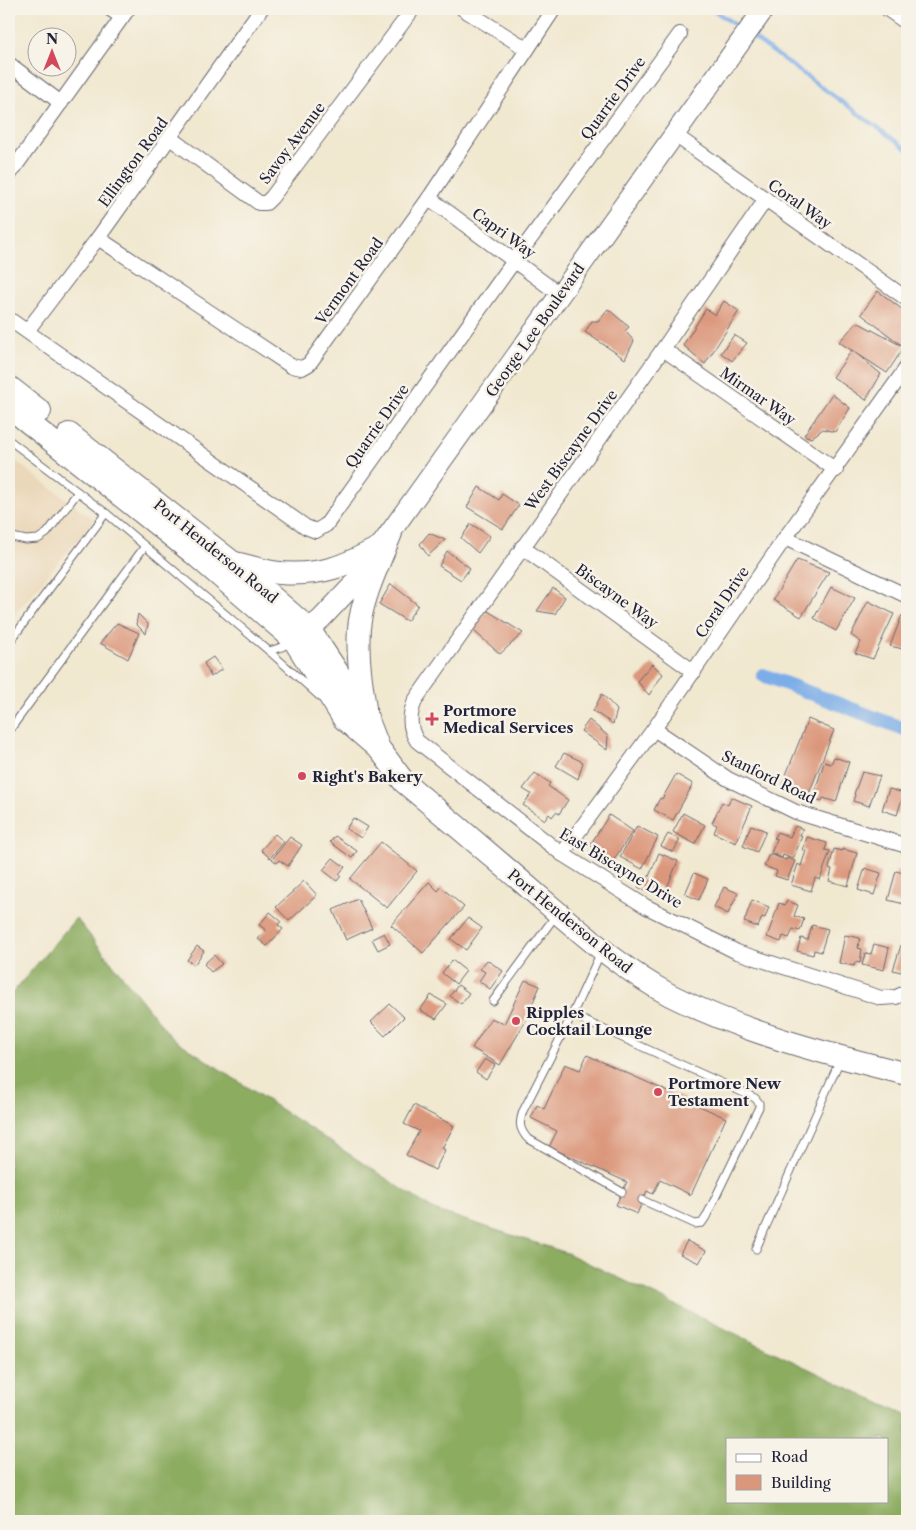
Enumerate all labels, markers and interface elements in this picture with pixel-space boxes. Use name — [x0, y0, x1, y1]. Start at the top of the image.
north arrow — [28, 28, 78, 78]
text: N — [46, 30, 58, 48]
street label: Quarrie Drive — [576, 53, 650, 143]
street label: Savoy Avenue — [255, 98, 329, 188]
street label: Ellington Road — [94, 113, 172, 211]
street label: Coral Way — [764, 175, 836, 233]
street label: Capri Way — [468, 204, 540, 263]
street label: Vermont Road — [310, 234, 387, 329]
street label: George Lee Boulevard — [482, 259, 588, 401]
street label: Mirmar Way — [716, 363, 800, 429]
street label: Quarrie Drive — [341, 380, 413, 472]
street label: West Biscayne Drive — [520, 386, 621, 515]
street label: Port Henderson Road — [150, 495, 282, 607]
street label: Biscayne Way — [572, 560, 663, 633]
street label: Coral Drive — [691, 563, 753, 641]
place label: Portmore Medical Services — [443, 701, 574, 737]
marker: Portmore Medical Services — [425, 712, 439, 726]
street label: Stanford Road — [719, 746, 819, 808]
place label: Right's Bakery — [312, 767, 423, 786]
marker: Right's Bakery — [296, 770, 308, 782]
street label: East Biscayne Drive — [556, 824, 686, 912]
street label: Port Henderson Road — [504, 865, 636, 977]
place label: Ripples Cocktail Lounge — [526, 1003, 652, 1039]
marker: Ripples Cocktail Lounge — [510, 1015, 522, 1027]
place label: Portmore New Testament — [668, 1074, 782, 1110]
marker: Portmore New Testament — [652, 1086, 664, 1098]
legend — [726, 1438, 888, 1502]
text: Road — [771, 1447, 808, 1466]
text: Building — [771, 1473, 831, 1492]

